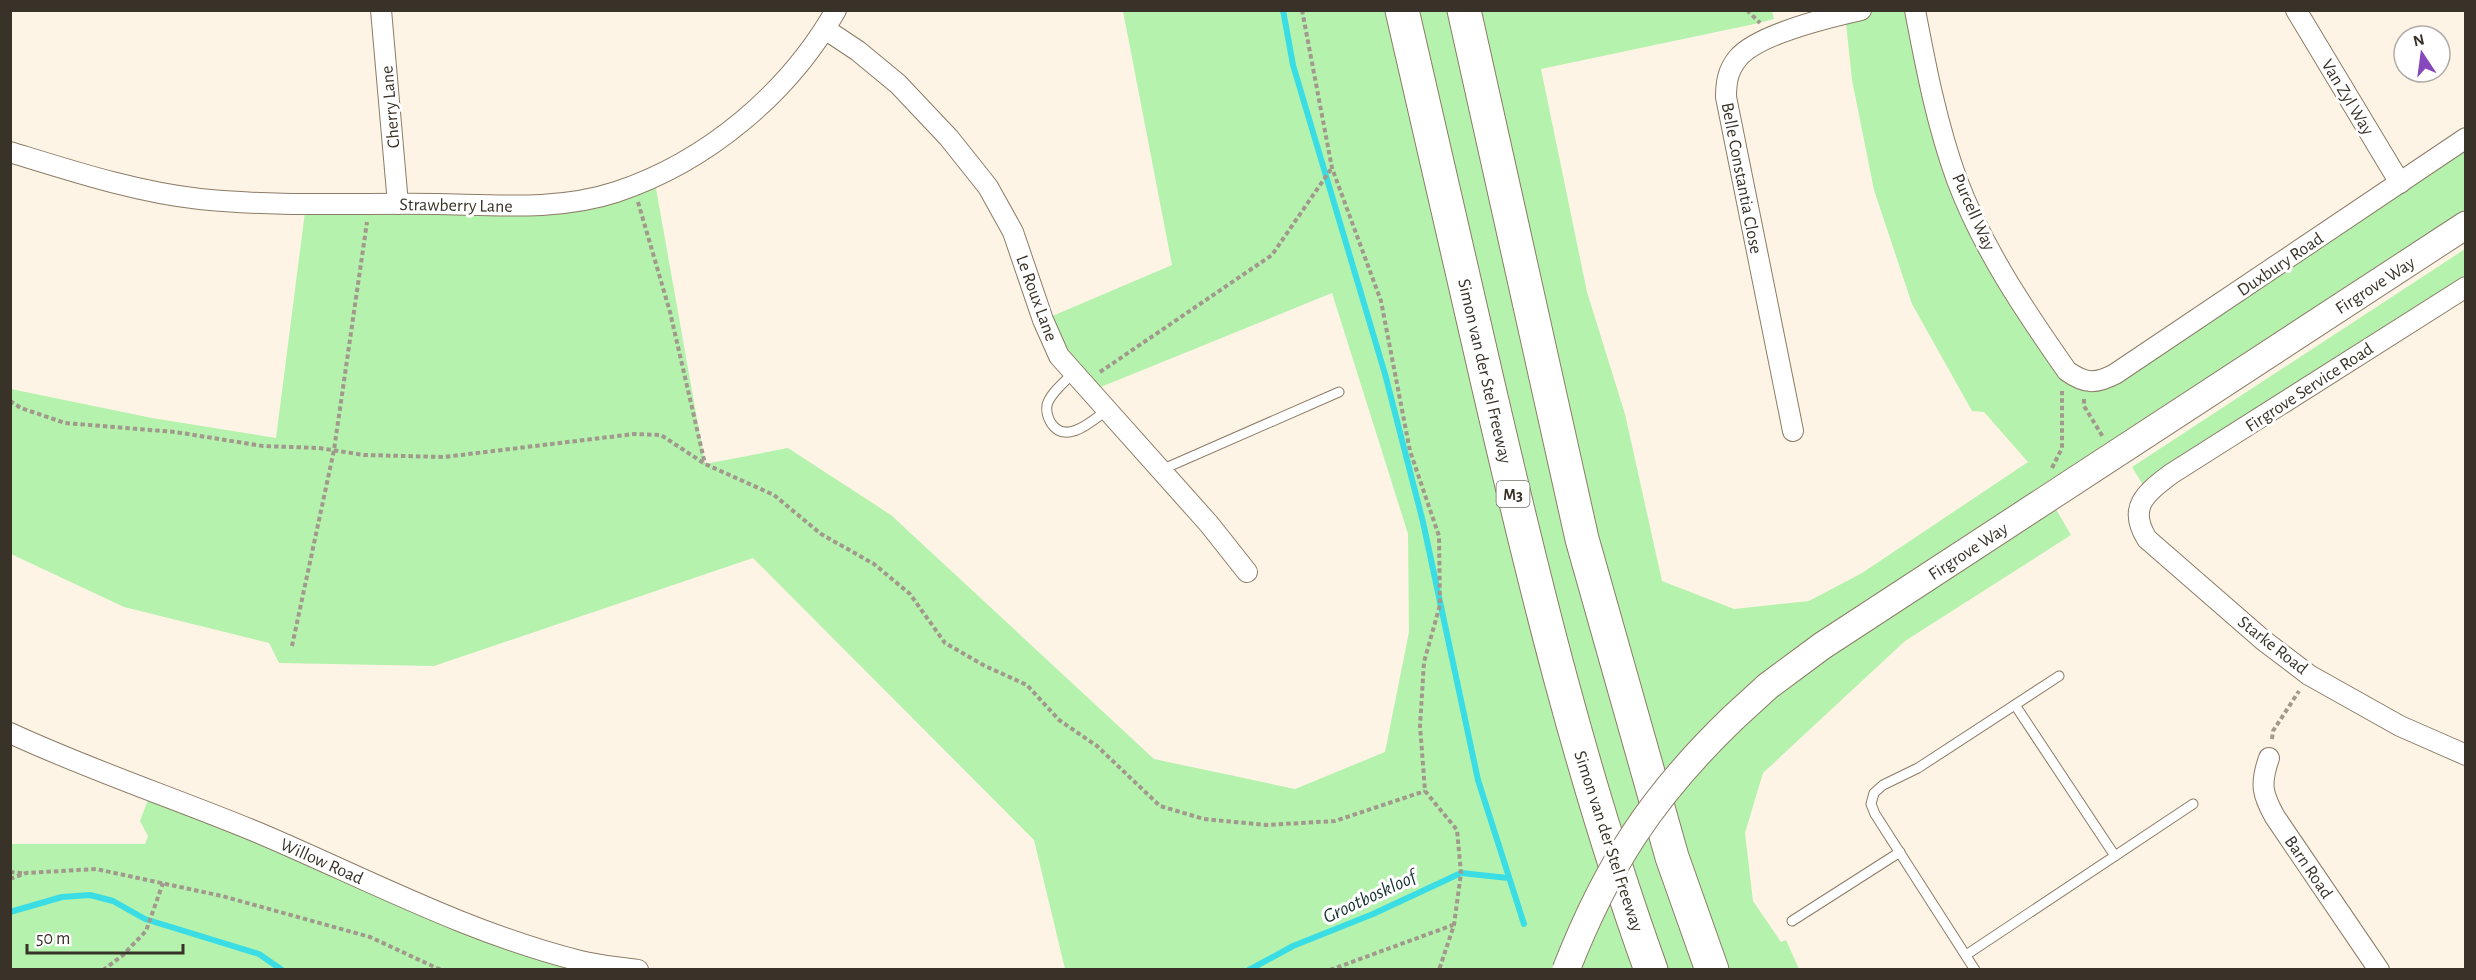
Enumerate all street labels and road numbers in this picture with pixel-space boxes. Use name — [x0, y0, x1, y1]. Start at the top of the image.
street label: Van Zyl Way — [2318, 57, 2377, 139]
street label: Cherry Lane — [378, 65, 404, 149]
street label: Belle Constantia Close — [1718, 101, 1765, 255]
street label: Purcell Way — [1948, 171, 1998, 254]
street label: Strawberry Lane — [399, 196, 513, 216]
street label: Duxbury Road — [2234, 230, 2327, 300]
street label: Le Roux Lane — [1012, 253, 1060, 344]
street label: Firgrove Way — [2333, 253, 2419, 318]
street label: Simon van der Stel Freeway — [1454, 277, 1514, 466]
street label: Firgrove Service Road — [2242, 340, 2377, 436]
road number: M3 — [1496, 481, 1530, 507]
street label: Firgrove Way — [1926, 519, 2012, 584]
street label: Starke Road — [2234, 613, 2311, 678]
street label: Simon van der Stel Freeway — [1570, 749, 1646, 934]
street label: Barn Road — [2281, 833, 2336, 902]
street label: Willow Road — [277, 836, 366, 888]

